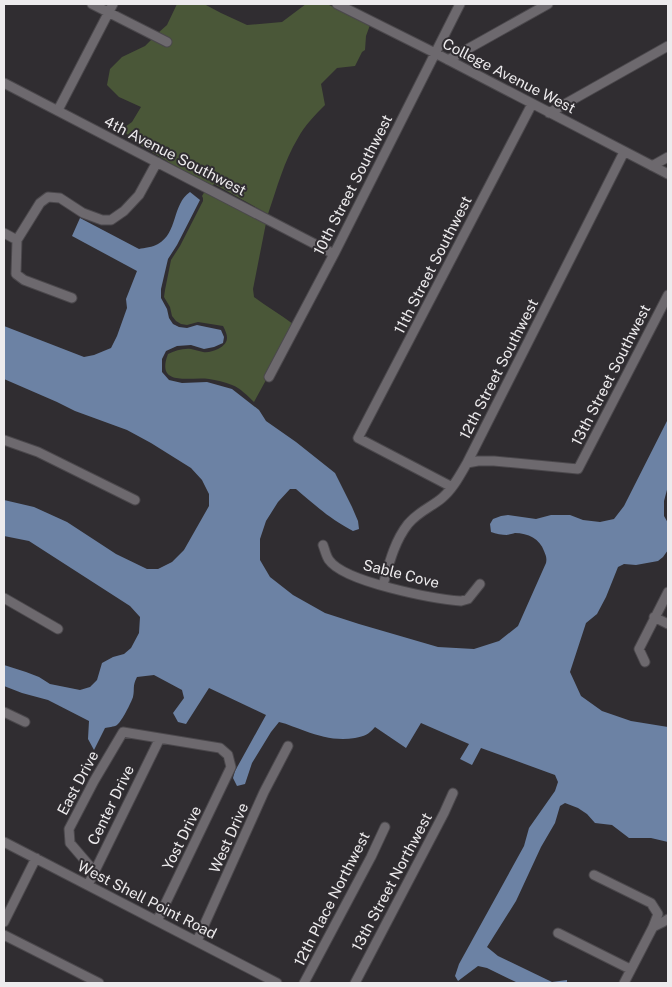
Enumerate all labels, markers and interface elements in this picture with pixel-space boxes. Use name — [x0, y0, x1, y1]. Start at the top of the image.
street label: College Avenue West — [440, 35, 579, 117]
street label: 10th Street Southwest — [310, 111, 396, 258]
street label: 4th Avenue Southwest — [101, 112, 249, 199]
street label: 11th Street Southwest — [390, 193, 475, 337]
street label: 12th Street Southwest — [456, 296, 541, 442]
street label: 13th Street Southwest — [568, 301, 654, 448]
street label: Sable Cove — [361, 556, 441, 591]
street label: East Drive — [54, 748, 102, 818]
street label: Center Drive — [84, 762, 137, 847]
street label: West Drive — [206, 800, 252, 875]
street label: Yost Drive — [159, 803, 204, 873]
street label: 13th Street Northwest — [348, 810, 435, 954]
street label: 12th Place Northwest — [290, 829, 373, 969]
street label: West Shell Point Road — [75, 857, 220, 942]

